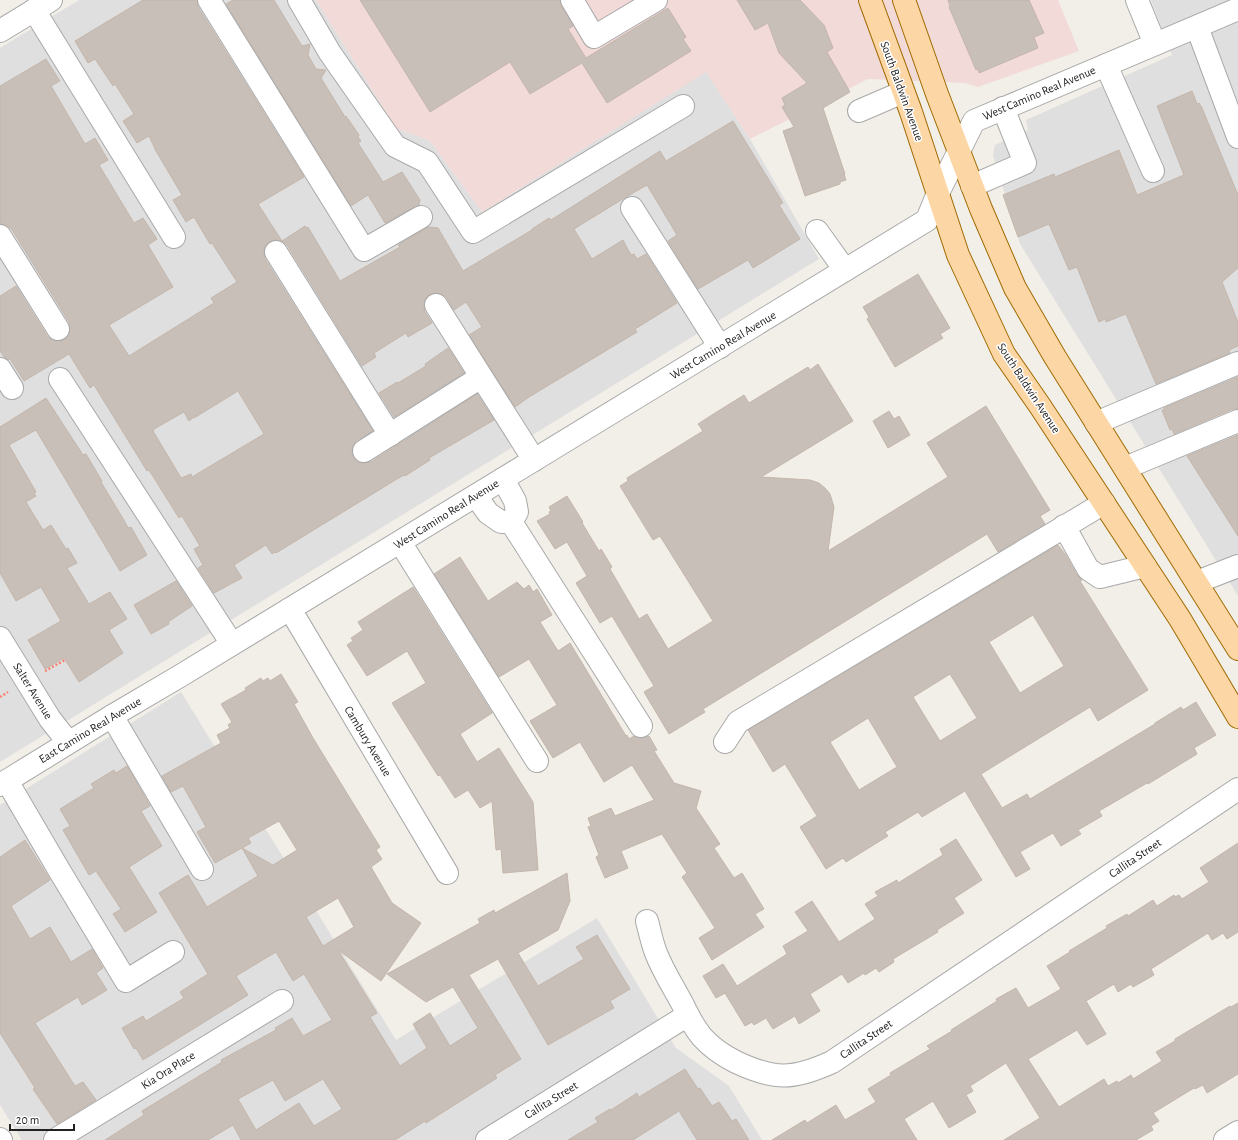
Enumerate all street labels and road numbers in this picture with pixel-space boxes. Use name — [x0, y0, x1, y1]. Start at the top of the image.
street label: South Baldwin Avenue — [878, 40, 926, 142]
street label: West Camino Real Avenue — [981, 64, 1097, 122]
street label: West Camino Real Avenue — [668, 309, 778, 381]
street label: South Baldwin Avenue — [995, 341, 1063, 435]
street label: West Camino Real Avenue — [391, 477, 501, 551]
street label: Salter Avenue — [11, 661, 55, 721]
street label: East Camino Real Avenue — [37, 695, 143, 765]
street label: Cambury Avenue — [342, 704, 394, 779]
street label: Callita Street — [1107, 836, 1163, 880]
street label: Callita Street — [838, 1017, 894, 1061]
street label: Kia Ora Place — [139, 1049, 197, 1091]
street label: Callita Street — [522, 1079, 580, 1121]

